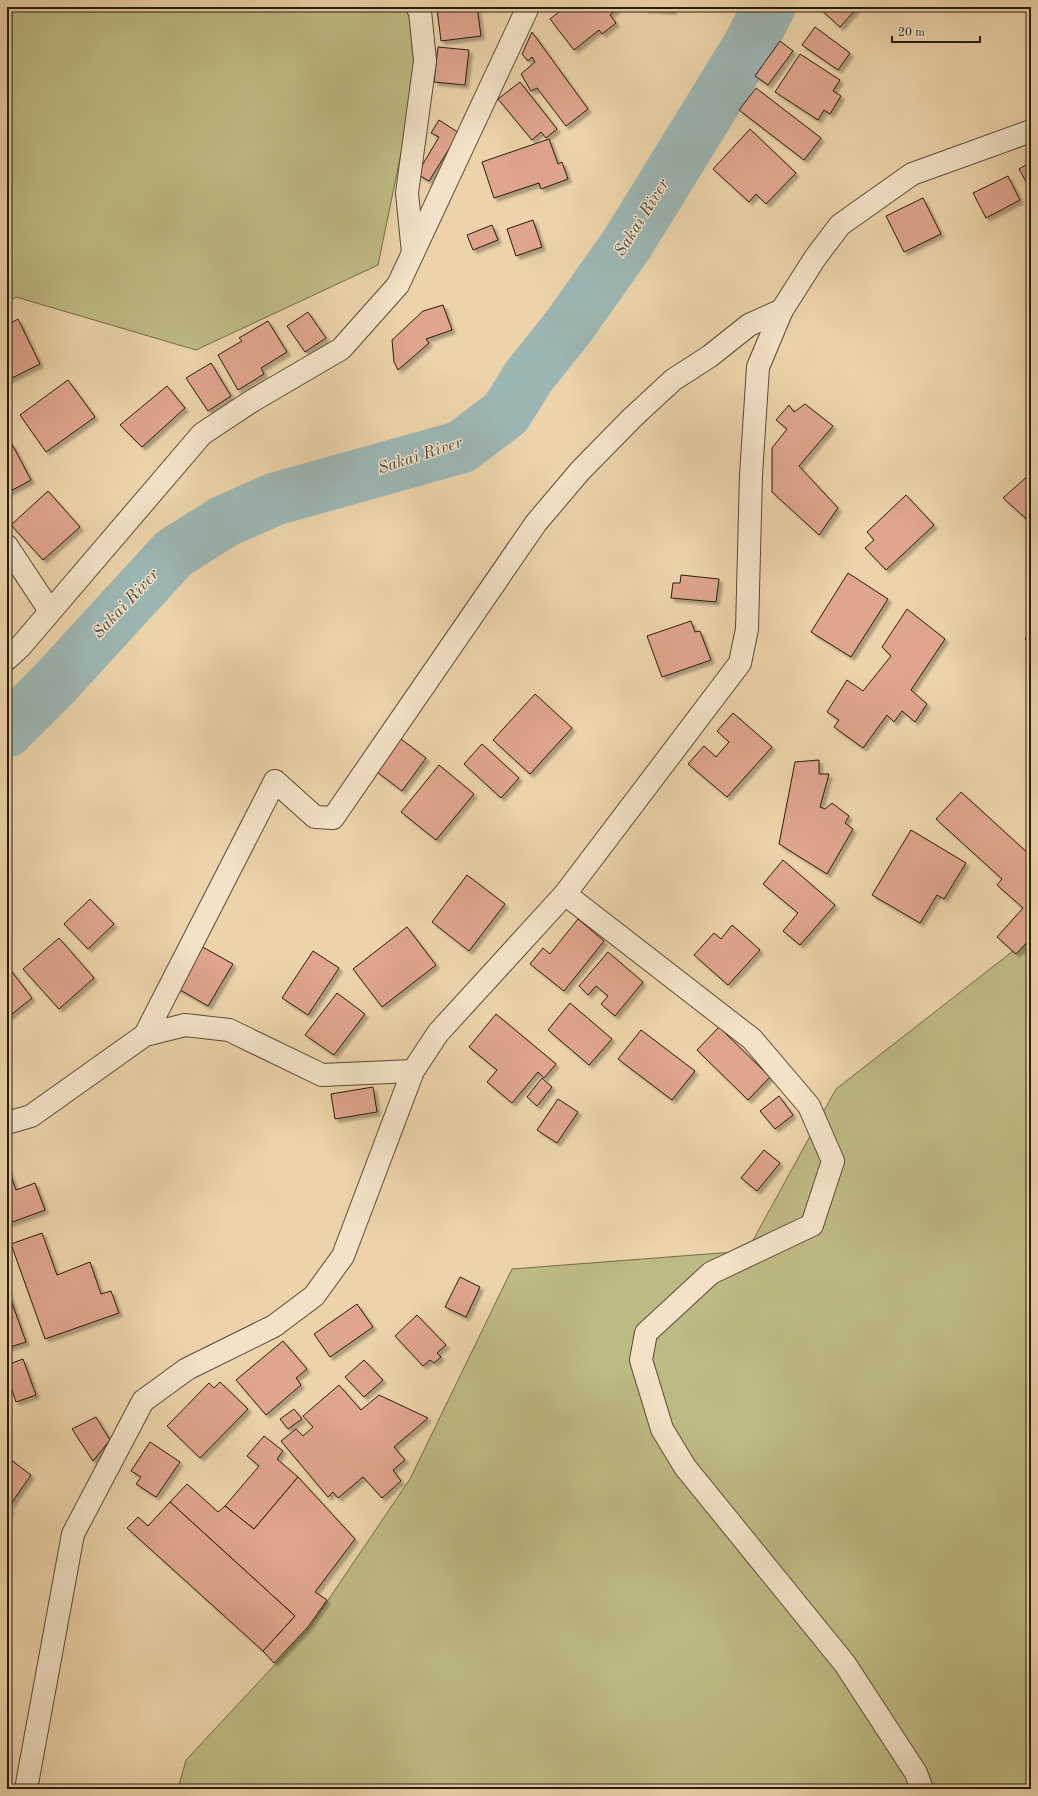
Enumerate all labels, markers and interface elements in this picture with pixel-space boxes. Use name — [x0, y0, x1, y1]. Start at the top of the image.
scale bar — [892, 18, 980, 44]
text: 20 m — [898, 27, 925, 39]
water label: Sakai River — [612, 176, 673, 260]
water label: Sakai River — [376, 434, 465, 478]
water label: Sakai River — [90, 566, 163, 642]

